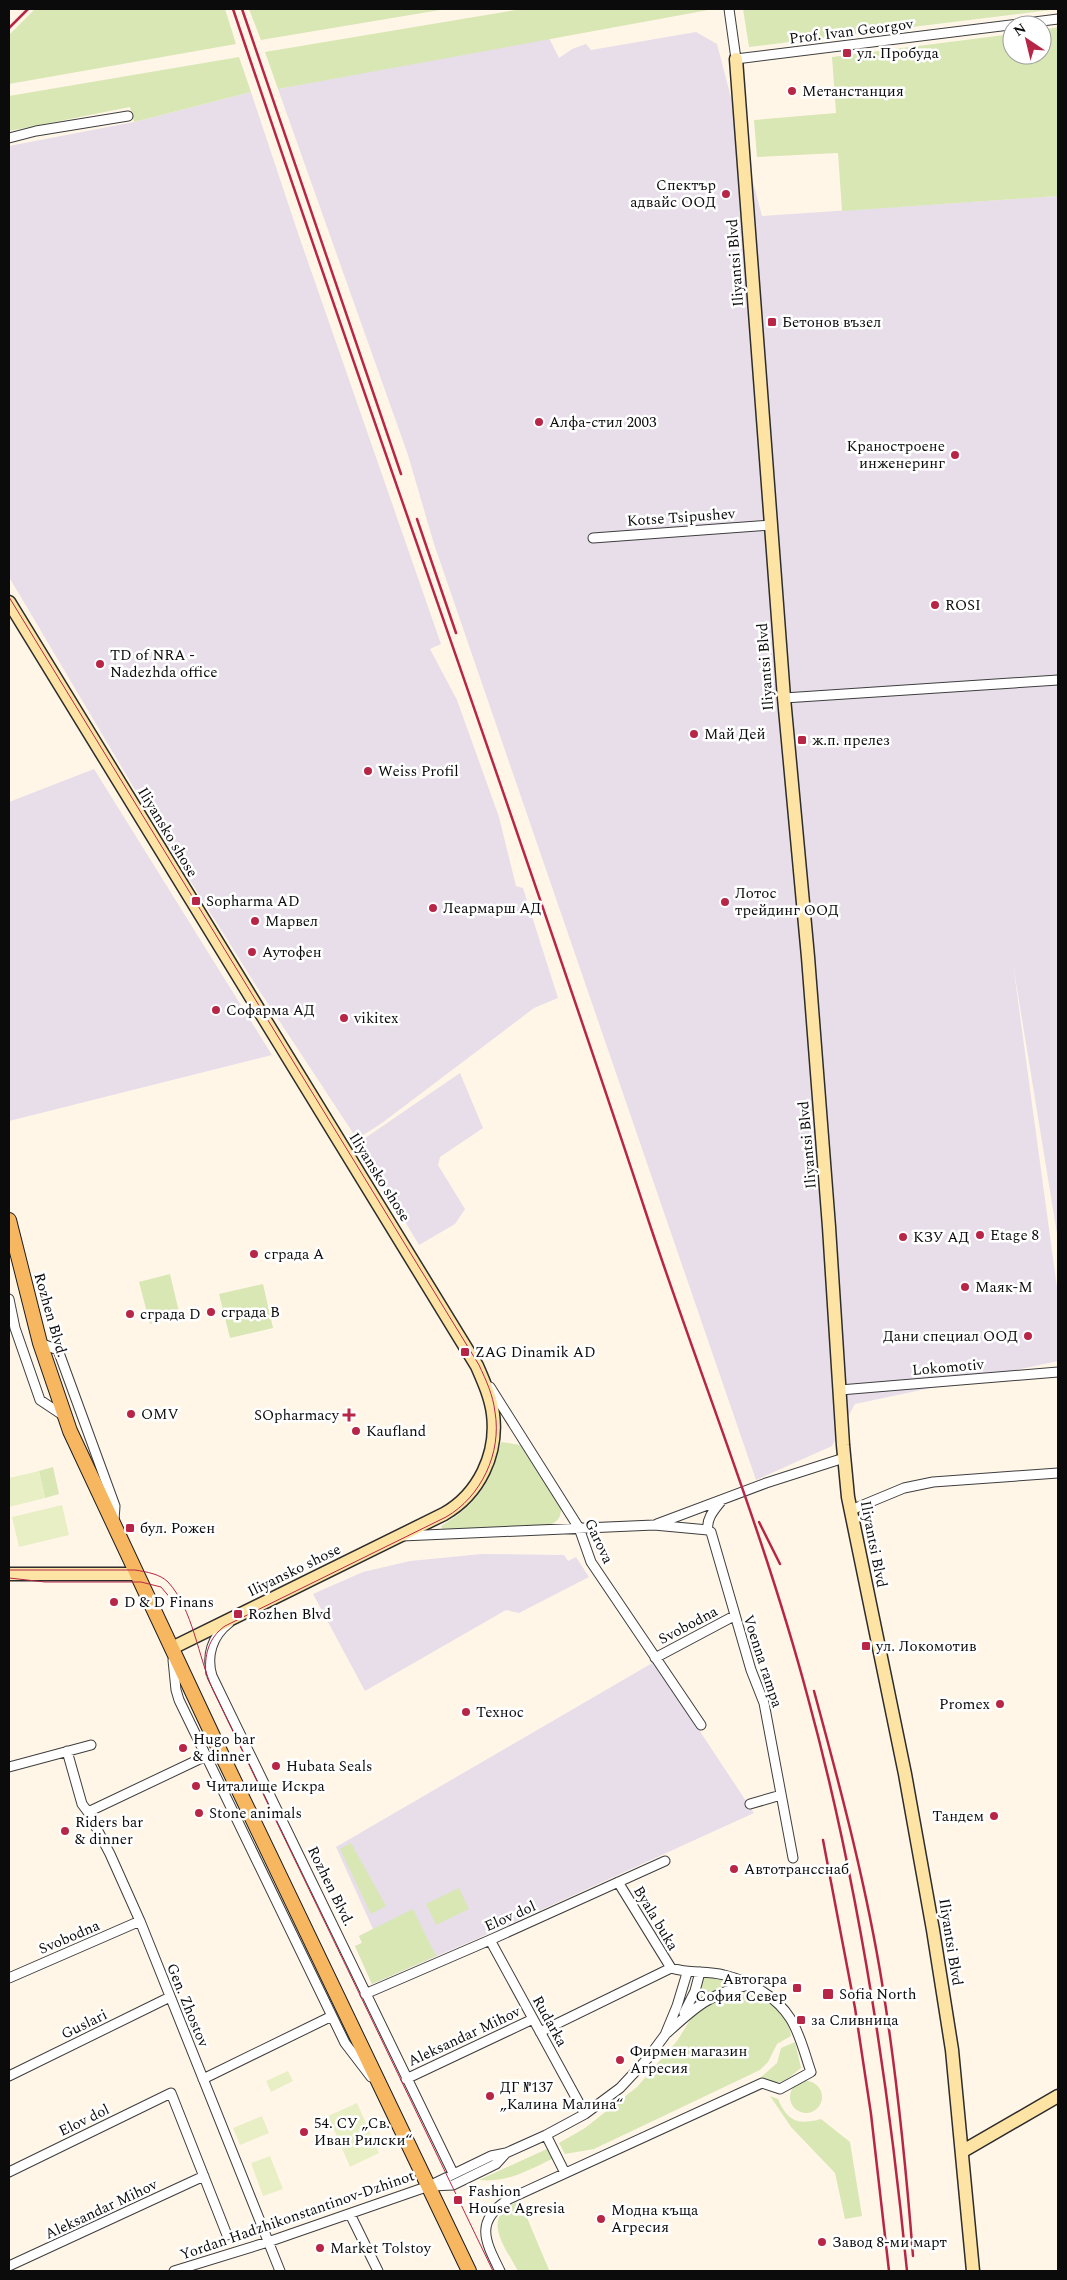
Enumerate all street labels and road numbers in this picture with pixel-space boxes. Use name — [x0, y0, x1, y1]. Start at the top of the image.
street label: Prof. Ivan Georgov — [788, 12, 915, 51]
street label: Iliyantsi Blvd — [721, 218, 750, 308]
street label: Kotse Tsipushev — [626, 502, 737, 533]
street label: Iliyantsi Blvd — [751, 622, 780, 712]
street label: Iliyansko shose — [132, 783, 204, 882]
street label: Iliyantsi Blvd — [792, 1100, 823, 1190]
street label: Iliyansko shose — [343, 1128, 416, 1226]
street label: Rozhen Blvd. — [27, 1270, 74, 1360]
street label: Lokomotiv — [911, 1353, 986, 1382]
street label: Iliyantsi Blvd — [854, 1499, 893, 1590]
street label: Garova — [578, 1515, 619, 1568]
street label: Iliyansko shose — [243, 1538, 345, 1603]
street label: Svobodna — [654, 1600, 723, 1651]
street label: Voenna rampa — [737, 1612, 789, 1711]
street label: Rozhen Blvd. — [301, 1842, 360, 1930]
street label: Byala buka — [627, 1881, 684, 1956]
street label: Elov dol — [481, 1895, 540, 1938]
street label: Iliyantsi Blvd — [932, 1897, 969, 1987]
street label: Svobodna — [35, 1914, 104, 1961]
street label: Gen. Zhostov — [160, 1960, 215, 2051]
street label: Rudarka — [526, 1991, 573, 2052]
street label: Aleksandar Mihov — [404, 2000, 525, 2073]
street label: Guslari — [57, 2003, 111, 2045]
street label: Elov dol — [55, 2098, 114, 2143]
street label: Yordan Hadzhikonstantinov-Dzhinot — [177, 2164, 417, 2266]
street label: Aleksandar Mihov — [41, 2173, 162, 2246]

